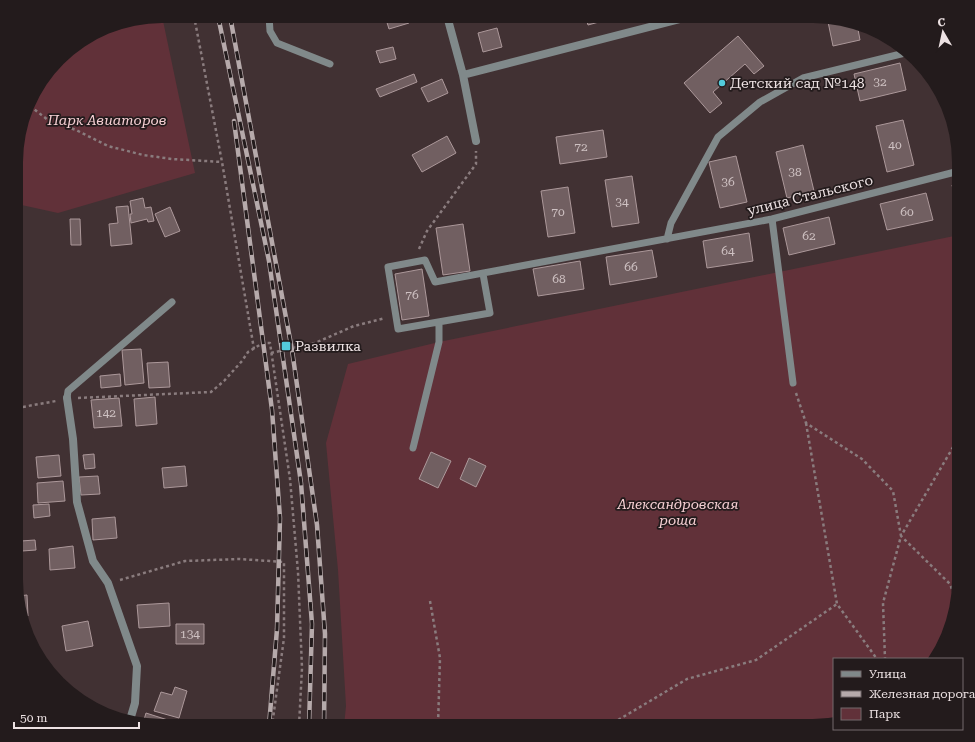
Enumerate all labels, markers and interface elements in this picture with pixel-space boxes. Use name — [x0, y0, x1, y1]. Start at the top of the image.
north arrow — [923, 12, 963, 52]
text: С — [937, 16, 947, 30]
place label: Детский сад №148 — [730, 75, 865, 91]
house number: 32 — [873, 75, 887, 89]
marker: Детский сад №148 — [717, 78, 727, 88]
park label: Парк Авиаторов — [46, 112, 167, 128]
house number: 40 — [888, 138, 902, 152]
house number: 72 — [574, 140, 588, 154]
house number: 38 — [788, 165, 802, 179]
street label: улица Стальского — [746, 172, 874, 218]
house number: 36 — [721, 175, 735, 189]
house number: 34 — [615, 195, 629, 209]
house number: 70 — [551, 205, 565, 219]
house number: 60 — [900, 205, 914, 219]
house number: 62 — [802, 229, 816, 243]
house number: 64 — [721, 244, 735, 258]
house number: 66 — [624, 260, 638, 274]
house number: 68 — [552, 272, 566, 286]
house number: 76 — [405, 288, 419, 302]
place label: Развилка — [295, 338, 361, 354]
marker: Развилка — [280, 340, 292, 352]
house number: 142 — [96, 406, 116, 420]
park label: Александровская роща — [617, 496, 738, 528]
house number: 134 — [180, 627, 200, 641]
legend — [833, 658, 963, 730]
text: Улица — [869, 667, 907, 681]
text: Железная дорога — [869, 687, 975, 701]
scale bar — [14, 704, 139, 730]
text: Парк — [869, 707, 901, 721]
text: 50 m — [20, 711, 47, 725]

